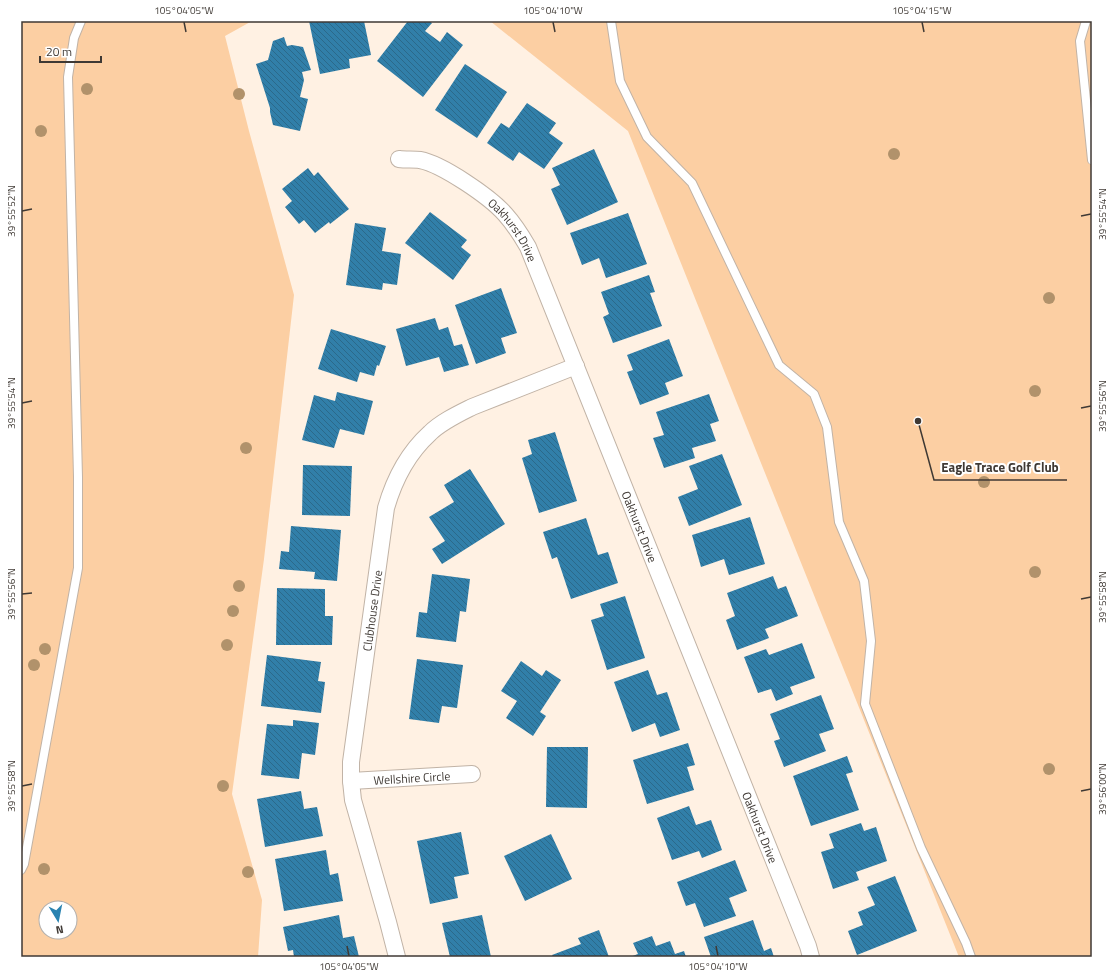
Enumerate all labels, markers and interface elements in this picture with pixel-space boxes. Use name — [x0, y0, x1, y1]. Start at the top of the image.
text: 105°04'05"W — [154, 3, 214, 18]
text: 105°04'10"W — [523, 3, 583, 18]
text: 105°04'15"W — [892, 3, 952, 18]
scale bar — [40, 38, 101, 64]
text: 20 m — [46, 42, 72, 61]
text: 39°55'52"N — [4, 185, 19, 237]
text: 39°55'54"N — [1095, 188, 1110, 240]
street label: Oakhurst Drive — [484, 193, 542, 264]
text: 39°55'54"N — [4, 377, 19, 429]
text: 39°55'56"N — [1095, 380, 1110, 432]
callout: Eagle Trace Golf Club — [934, 455, 1067, 480]
text: Eagle Trace Golf Club — [941, 457, 1059, 477]
street label: Oakhurst Drive — [617, 488, 663, 565]
text: 39°55'56"N — [4, 568, 19, 620]
street label: Clubhouse Drive — [357, 569, 387, 652]
text: 39°55'58"N — [1095, 571, 1110, 623]
text: 39°55'58"N — [4, 760, 19, 812]
text: 39°56'00"N — [1095, 763, 1110, 815]
street label: Wellshire Circle — [373, 766, 451, 789]
street label: Oakhurst Drive — [738, 789, 783, 866]
north arrow — [38, 900, 78, 940]
text: N — [55, 921, 65, 938]
text: 105°04'05"W — [319, 959, 379, 974]
text: 105°04'10"W — [688, 959, 748, 974]

